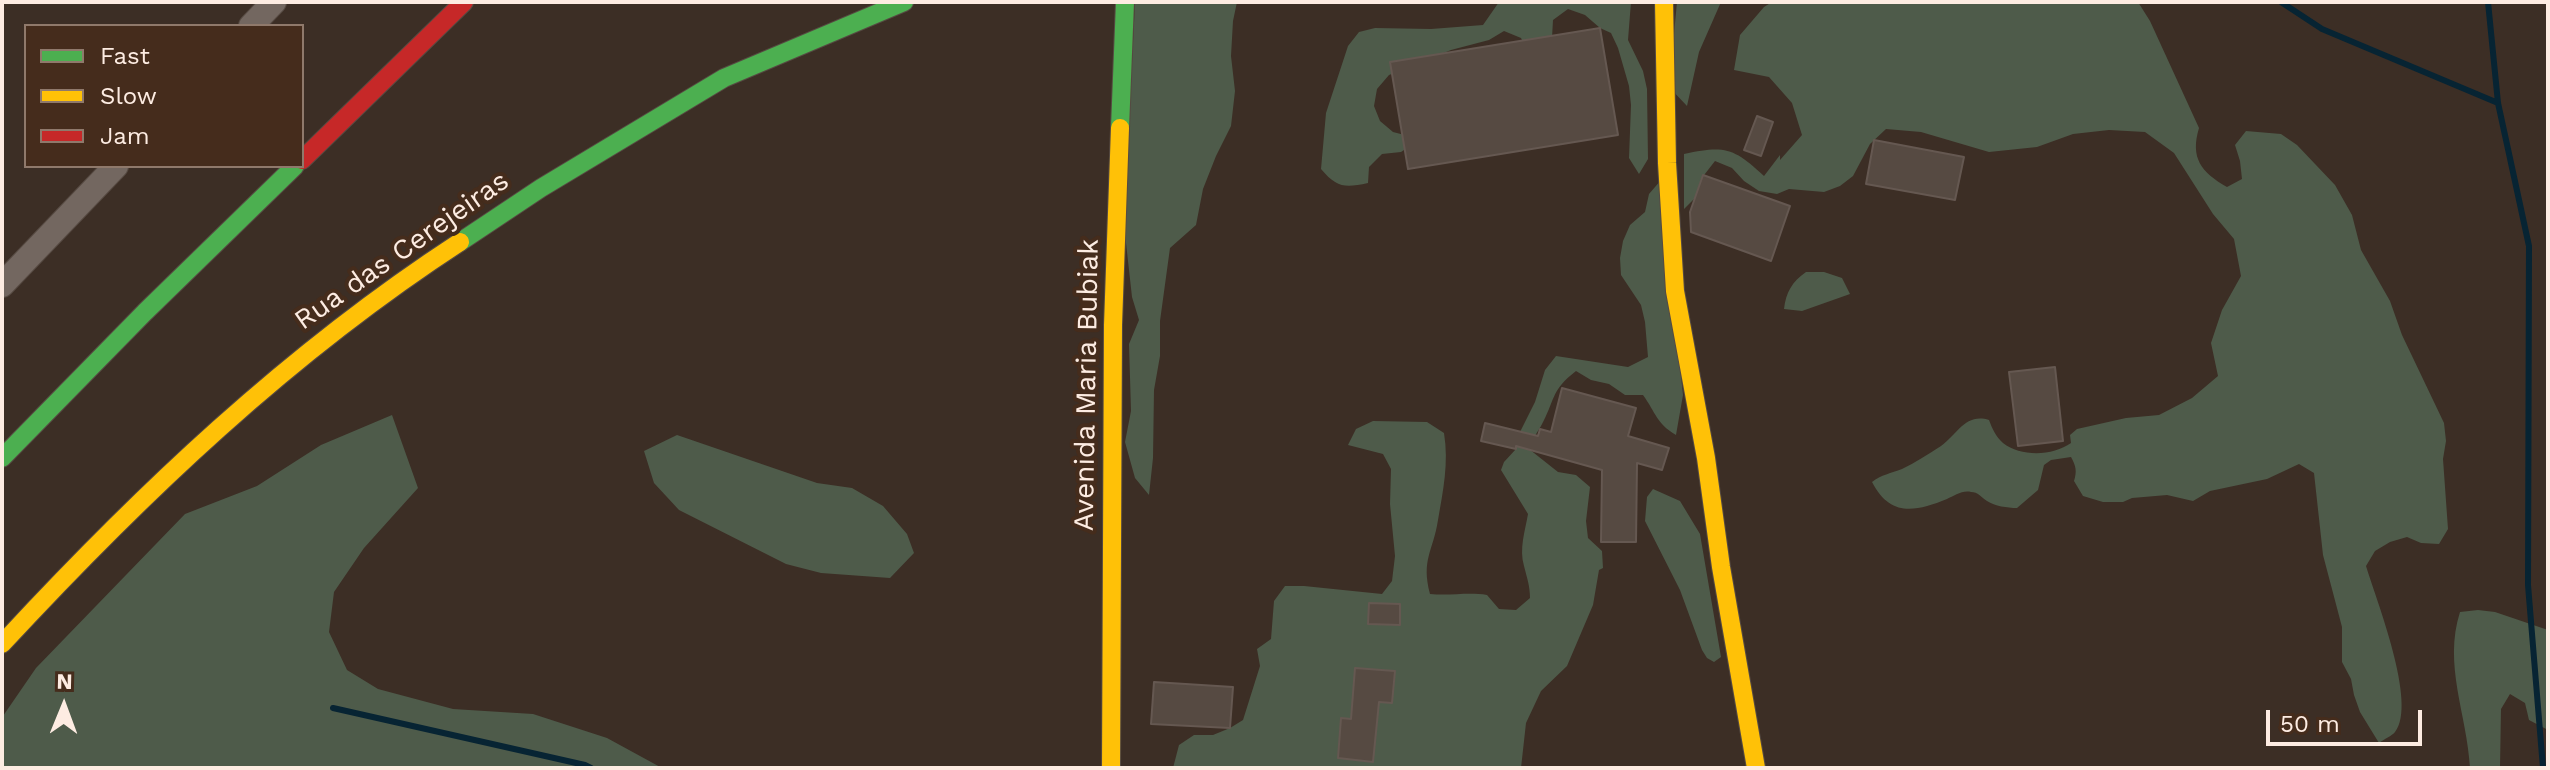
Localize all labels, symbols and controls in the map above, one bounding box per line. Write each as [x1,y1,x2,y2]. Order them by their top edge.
legend [24,24,304,168]
text: Fast [100,42,150,70]
text: Slow [100,82,157,110]
text: Jam [100,122,150,150]
street label: Rua das Cerejeiras [288,164,516,338]
street label: Avenida Maria Bubiak [1068,239,1106,531]
north arrow [24,666,104,746]
text: N [56,669,73,694]
scale bar [2270,694,2426,744]
text: 50 m [2280,710,2340,738]

